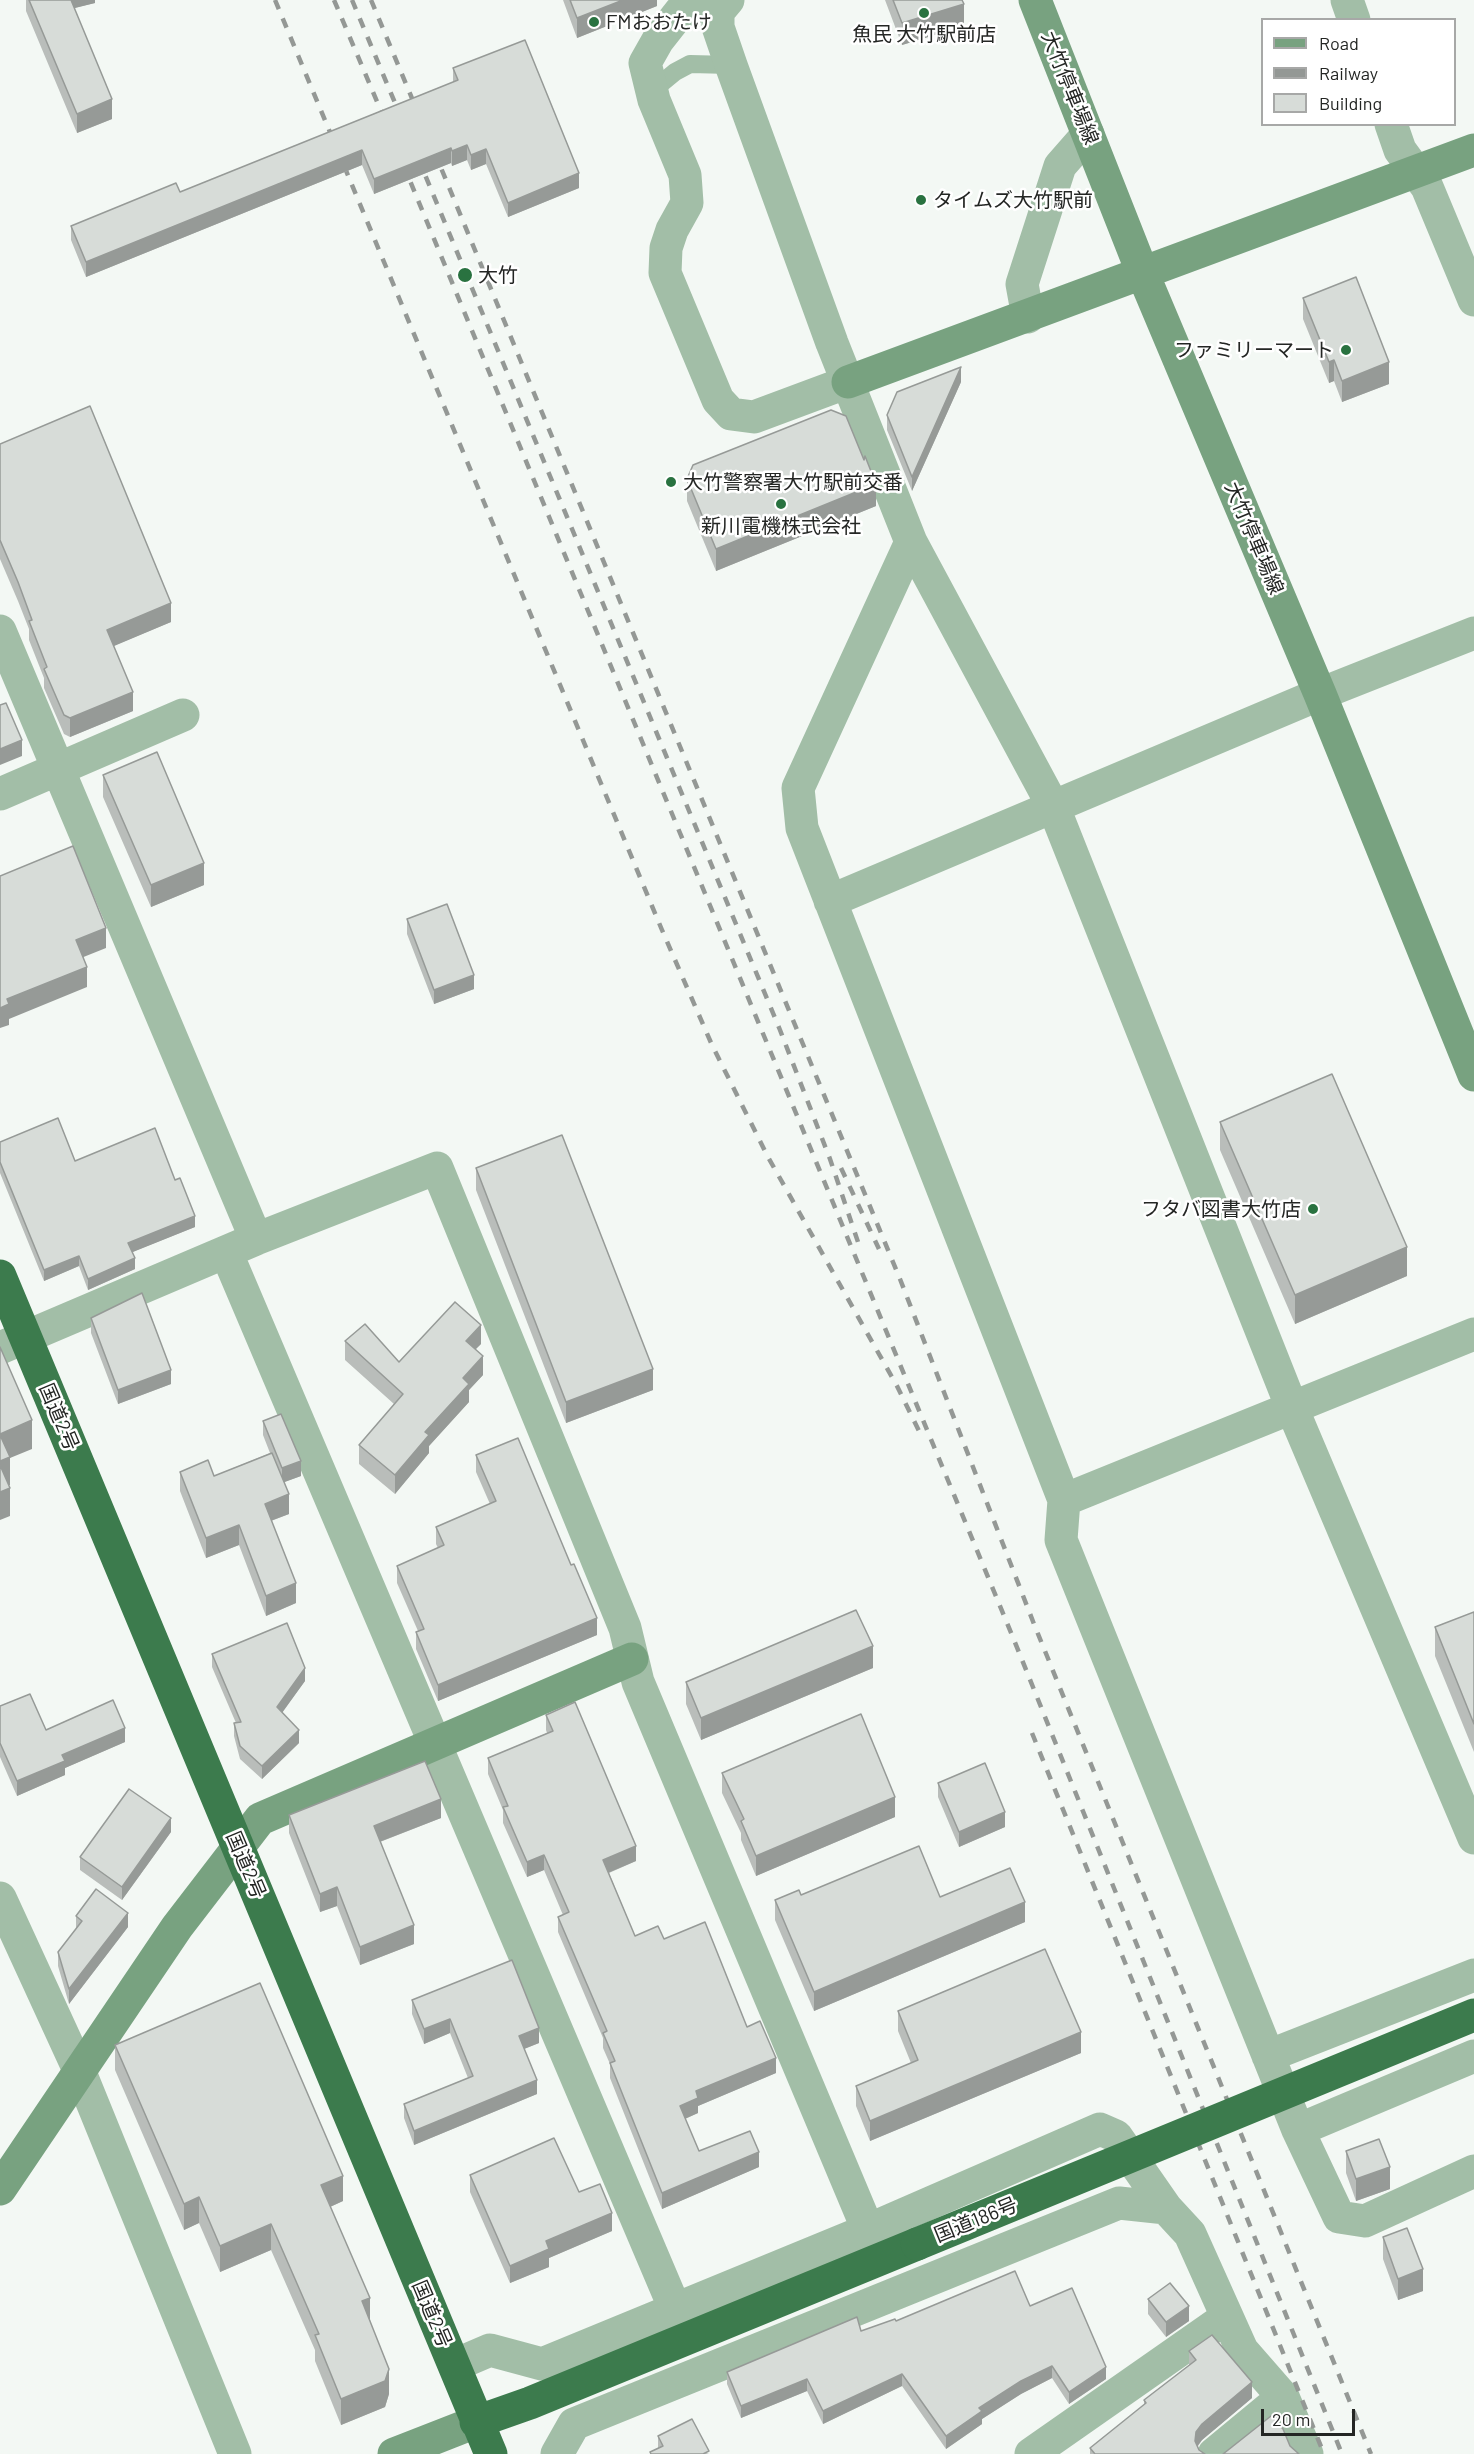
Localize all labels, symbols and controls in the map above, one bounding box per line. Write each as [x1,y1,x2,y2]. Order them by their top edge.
marker: 魚民 大竹駅前店 [917,6,931,20]
place label: FMおおたけ [606,10,712,34]
marker: FMおおたけ [587,15,601,29]
legend [1261,18,1456,126]
place label: 魚民 大竹駅前店 [852,22,996,46]
street label: 大竹停車場線 [1036,28,1104,148]
text: Road [1319,32,1359,54]
text: Railway [1319,62,1378,84]
text: Building [1319,92,1382,114]
place label: タイムズ大竹駅前 [933,188,1093,212]
marker: タイムズ大竹駅前 [914,193,928,207]
place label: 大竹 [478,263,518,287]
marker: 大竹 [456,266,474,284]
place label: ファミリーマート [1174,338,1334,362]
marker: ファミリーマート [1339,343,1353,357]
place label: 大竹警察署大竹駅前交番 [683,470,903,494]
marker: 大竹警察署大竹駅前交番 [664,475,678,489]
street label: 大竹停車場線 [1220,478,1288,598]
marker: 新川電機株式会社 [774,497,788,511]
place label: 新川電機株式会社 [701,514,861,538]
place label: フタバ図書大竹店 [1141,1197,1301,1221]
marker: フタバ図書大竹店 [1306,1202,1320,1216]
street label: 国道2号 [34,1380,84,1454]
street label: 国道2号 [221,1828,271,1902]
street label: 国道186号 [931,2192,1021,2248]
street label: 国道2号 [407,2277,457,2351]
scale bar [1264,2397,1358,2435]
text: 20 m [1272,2408,1310,2430]

